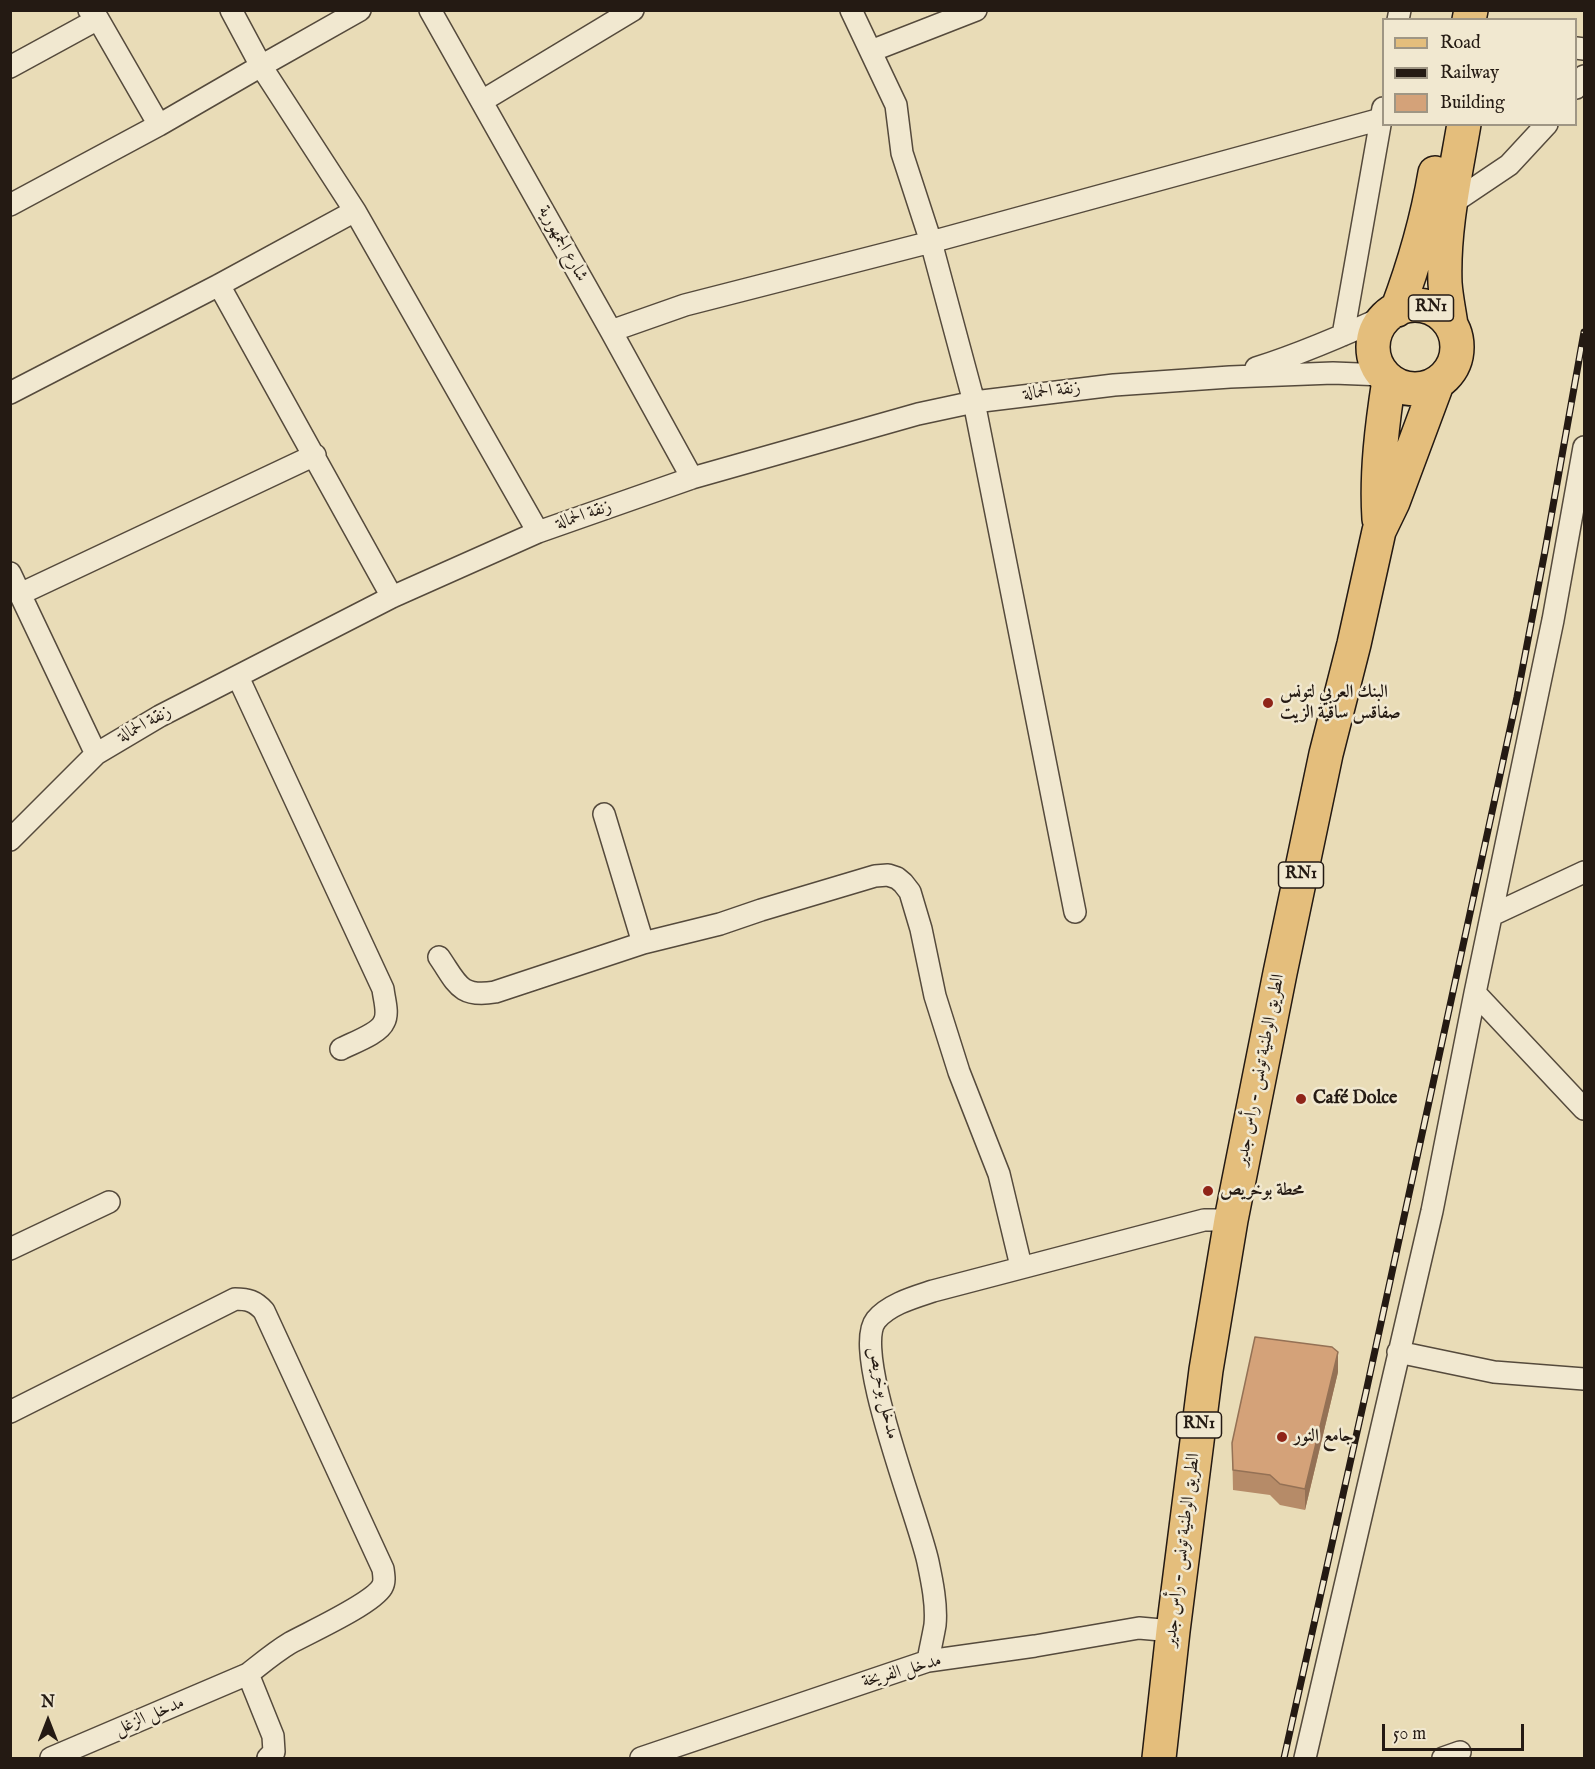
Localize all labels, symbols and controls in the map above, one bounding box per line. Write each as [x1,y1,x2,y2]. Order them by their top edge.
legend [1382,18,1577,126]
text: Road [1440,32,1481,55]
text: Railway [1440,62,1499,85]
text: Building [1440,92,1505,115]
street label: شارع الجمهورية [532,202,592,286]
road number: RN1 [1408,295,1454,321]
street label: زنقة الحمالة [1022,378,1082,406]
street label: زنقة الحمالة [553,496,615,536]
place label: البنك العربي لتونس صفاقس ساقية الزيت [1280,682,1401,724]
marker: البنك العربي لتونس صفاقس ساقية الزيت [1261,696,1275,710]
street label: زنقة الحمالة [115,702,175,748]
road number: RN1 [1278,862,1324,888]
street label: الطريق الوطنية تونس - رأس جدير [1232,972,1290,1168]
place label: Café Dolce [1313,1088,1397,1110]
marker: Café Dolce [1294,1092,1308,1106]
place label: محطة بوخريص [1220,1180,1304,1202]
marker: محطة بوخريص [1201,1184,1215,1198]
street label: مدخل بوخريص [862,1345,902,1441]
road number: RN1 [1176,1412,1222,1438]
place label: جامع النور [1294,1426,1354,1448]
marker: جامع النور [1275,1430,1289,1444]
street label: الطريق الوطنية تونس - رأس جدير [1160,1452,1206,1648]
street label: مدخل الفريخة [860,1650,944,1694]
north arrow [18,1691,78,1751]
text: N [41,1693,55,1713]
street label: مدخل الزغل [112,1693,188,1741]
scale bar [1385,1712,1528,1750]
text: 50 m [1393,1723,1426,1746]

